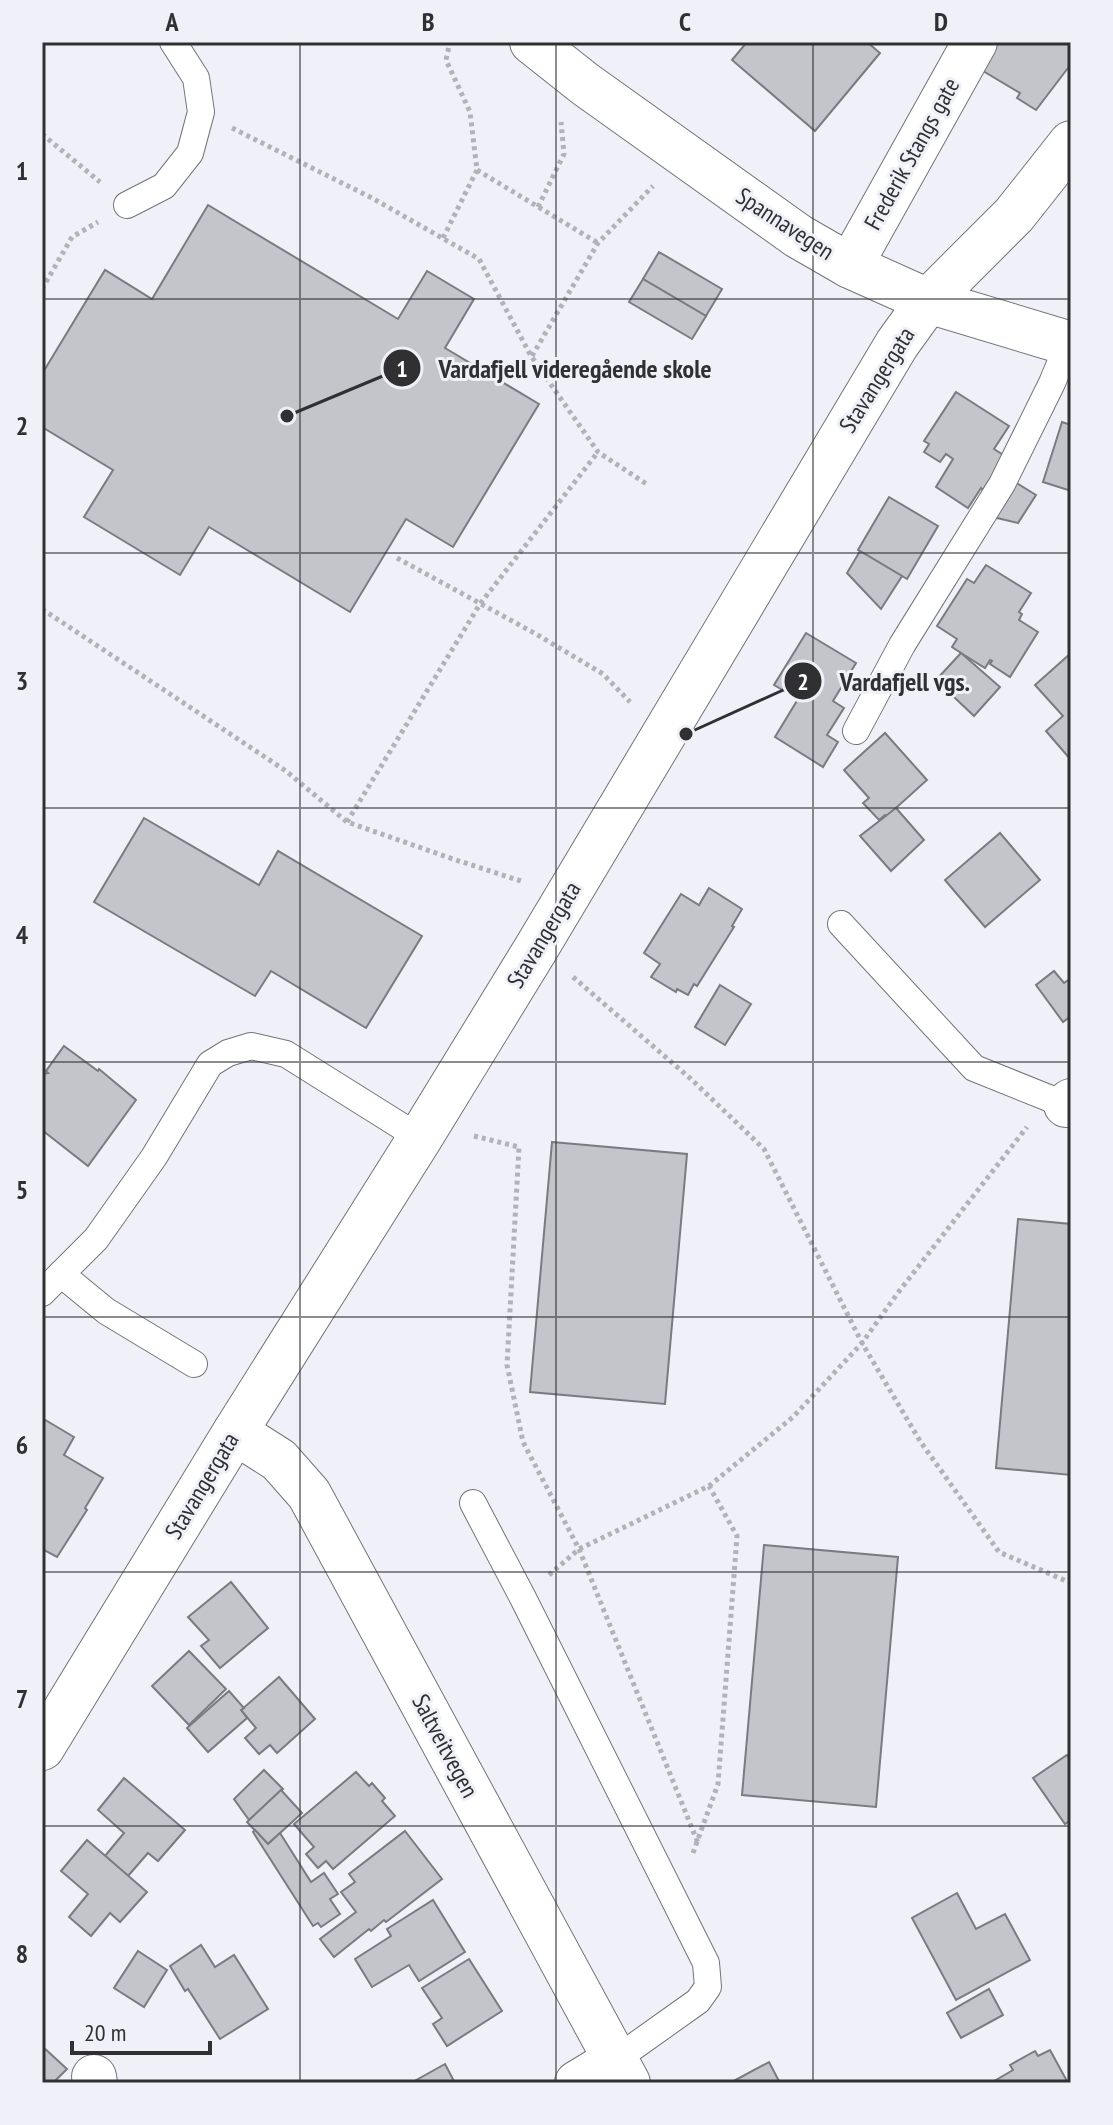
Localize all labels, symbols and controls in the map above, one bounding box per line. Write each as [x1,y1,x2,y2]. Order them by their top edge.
text: A [164,5,179,38]
text: B [422,5,435,38]
text: C [679,5,691,38]
text: D [934,5,948,38]
street label: Frederik Stangs gate [857,72,966,235]
text: 1 [16,154,28,187]
street label: Spannavegen [730,180,840,267]
street label: Stavangergata [832,321,921,438]
callout: Vardafjell videregående skole [382,343,727,393]
text: Vardafjell videregående skole [437,352,712,385]
text: 1 [396,353,408,384]
text: 2 [16,409,28,442]
callout: Vardafjell vgs. [783,656,986,706]
text: 3 [16,664,28,697]
text: Vardafjell vgs. [839,665,970,698]
text: 2 [797,666,809,697]
street label: Stavangergata [500,876,587,994]
text: 4 [16,918,29,951]
text: 5 [16,1173,28,1206]
street label: Stavangergata [158,1427,245,1545]
text: 6 [16,1428,28,1461]
text: 7 [16,1682,28,1715]
street label: Saltveitvegen [405,1689,486,1803]
text: 8 [16,1937,28,1970]
scale bar [72,2005,210,2055]
text: 20 m [84,2017,126,2048]

